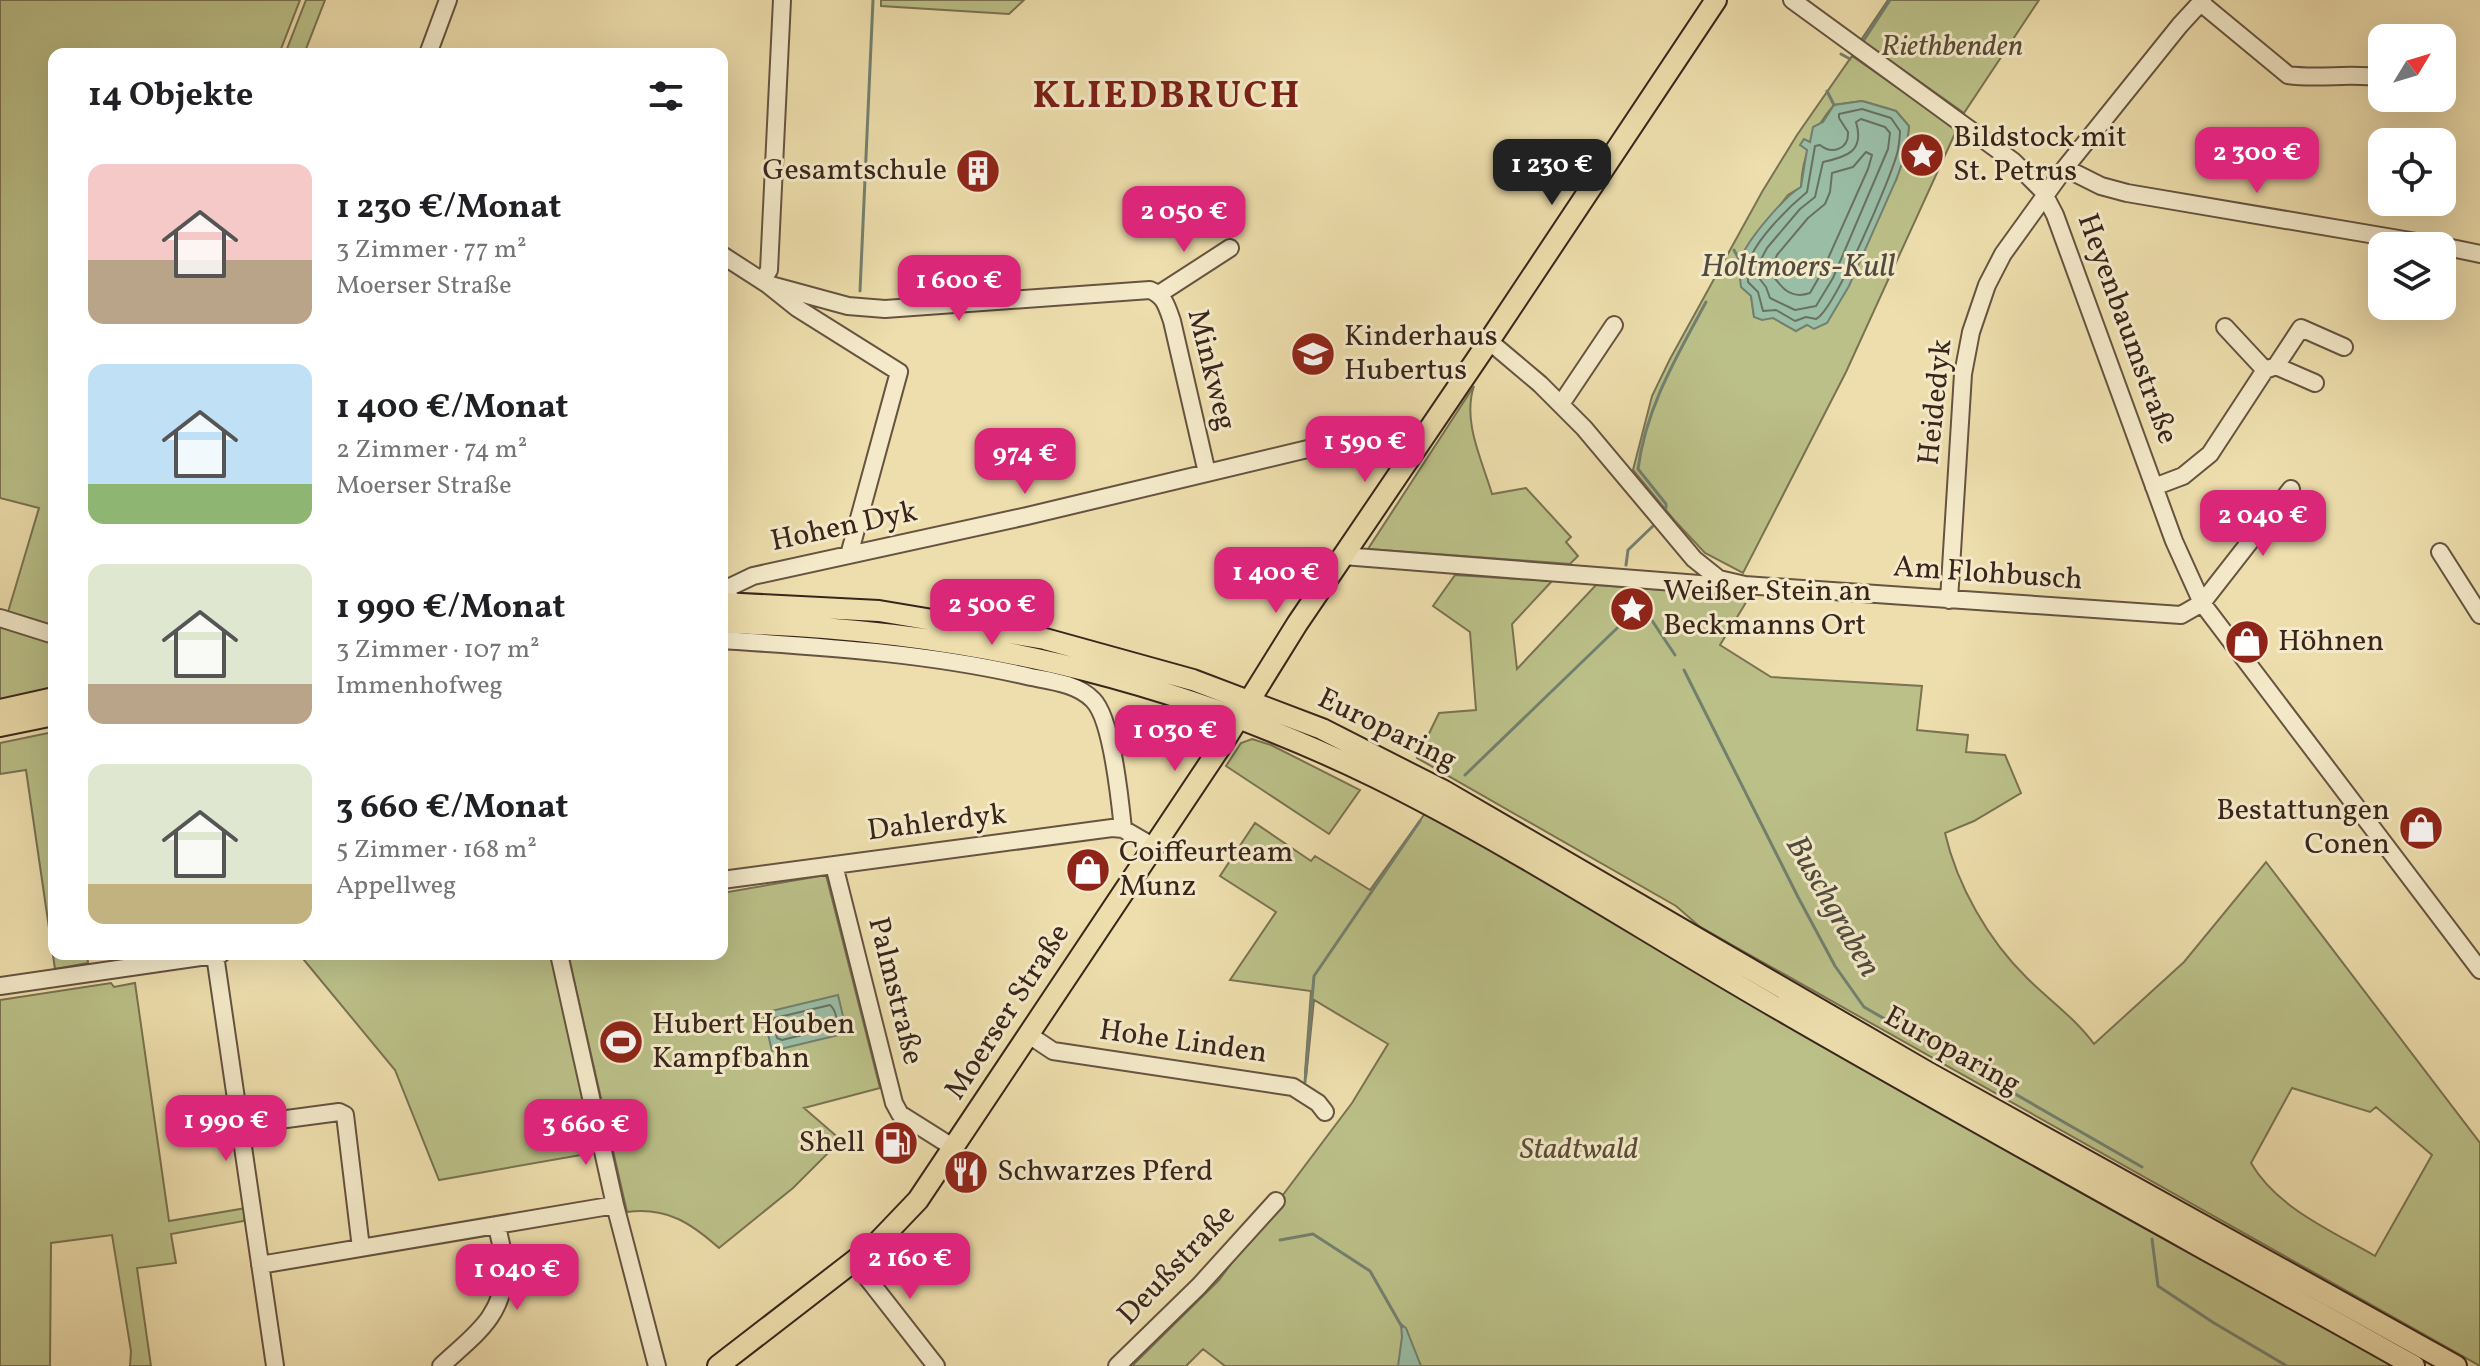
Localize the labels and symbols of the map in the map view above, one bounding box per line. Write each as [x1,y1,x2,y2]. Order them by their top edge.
north arrow [2368,24,2456,112]
park label: Riethbenden [1881,26,2023,68]
district label: KLIEDBRUCH [1033,71,1301,124]
place label: Bildstock mit St. Petrus [1953,117,2127,193]
pin: 2 300 € [2183,127,2331,195]
place icon: Bildstock mit St. Petrus [1898,131,1946,179]
pin: 1 230 € [1478,139,1626,207]
building icon: Gesamtschule [954,147,1002,195]
place label: Gesamtschule [763,150,947,192]
pin: 2 050 € [1110,186,1258,254]
street label: Heyenbaumstraße [2066,208,2188,450]
water label: Holtmoers-Kull [1700,246,1896,290]
pin: 1 600 € [885,255,1033,323]
street label: Minkweg [1176,305,1246,435]
place label: Kinderhaus Hubertus [1344,316,1498,392]
school or university icon: Kinderhaus Hubertus [1289,330,1337,378]
street label: Heidedyk [1909,337,1963,467]
pin: 1 590 € [1291,416,1439,484]
pin: 974 € [969,428,1081,496]
pin: 2 040 € [2189,490,2337,558]
street label: Hohen Dyk [767,491,921,563]
street label: Am Flohbusch [1892,546,2084,602]
pin: 1 400 € [1202,547,1350,615]
place label: Weißer Stein an Beckmanns Ort [1663,571,1871,647]
pin: 2 500 € [918,579,1066,647]
place icon: Weißer Stein an Beckmanns Ort [1608,585,1656,633]
shop icon: Höhnen [2223,618,2271,666]
place label: Höhnen [2278,621,2384,663]
street label: Europaring [1310,678,1464,782]
pin: 1 030 € [1101,705,1249,773]
place label: Bestattungen Conen [2216,790,2390,866]
street label: Dahlerdyk [865,794,1009,852]
shop icon: Bestattungen Conen [2397,804,2445,852]
water label: Buschgraben [1774,828,1890,986]
place label: Coiffeurteam Munz [1119,832,1293,908]
shop icon: Coiffeurteam Munz [1064,846,1112,894]
street label: Palmstraße [856,913,934,1069]
street label: Moerser Straße [935,916,1081,1108]
street label: Europaring [1876,996,2028,1106]
place label: Hubert Houben Kampfbahn [652,1004,855,1080]
street label: Hohe Linden [1096,1009,1270,1075]
sports icon: Hubert Houben Kampfbahn [597,1018,645,1066]
pin: 1 990 € [152,1095,300,1163]
pin: 3 660 € [512,1099,660,1167]
fuel station icon: Shell [872,1119,920,1167]
place label: Shell [798,1122,865,1164]
park label: Stadtwald [1520,1129,1638,1171]
restaurant icon: Schwarzes Pferd [942,1148,990,1196]
place label: Schwarzes Pferd [997,1151,1213,1193]
street label: Deußstraße [1108,1195,1246,1335]
pin: 2 160 € [836,1233,984,1301]
pin: 1 040 € [443,1244,591,1312]

